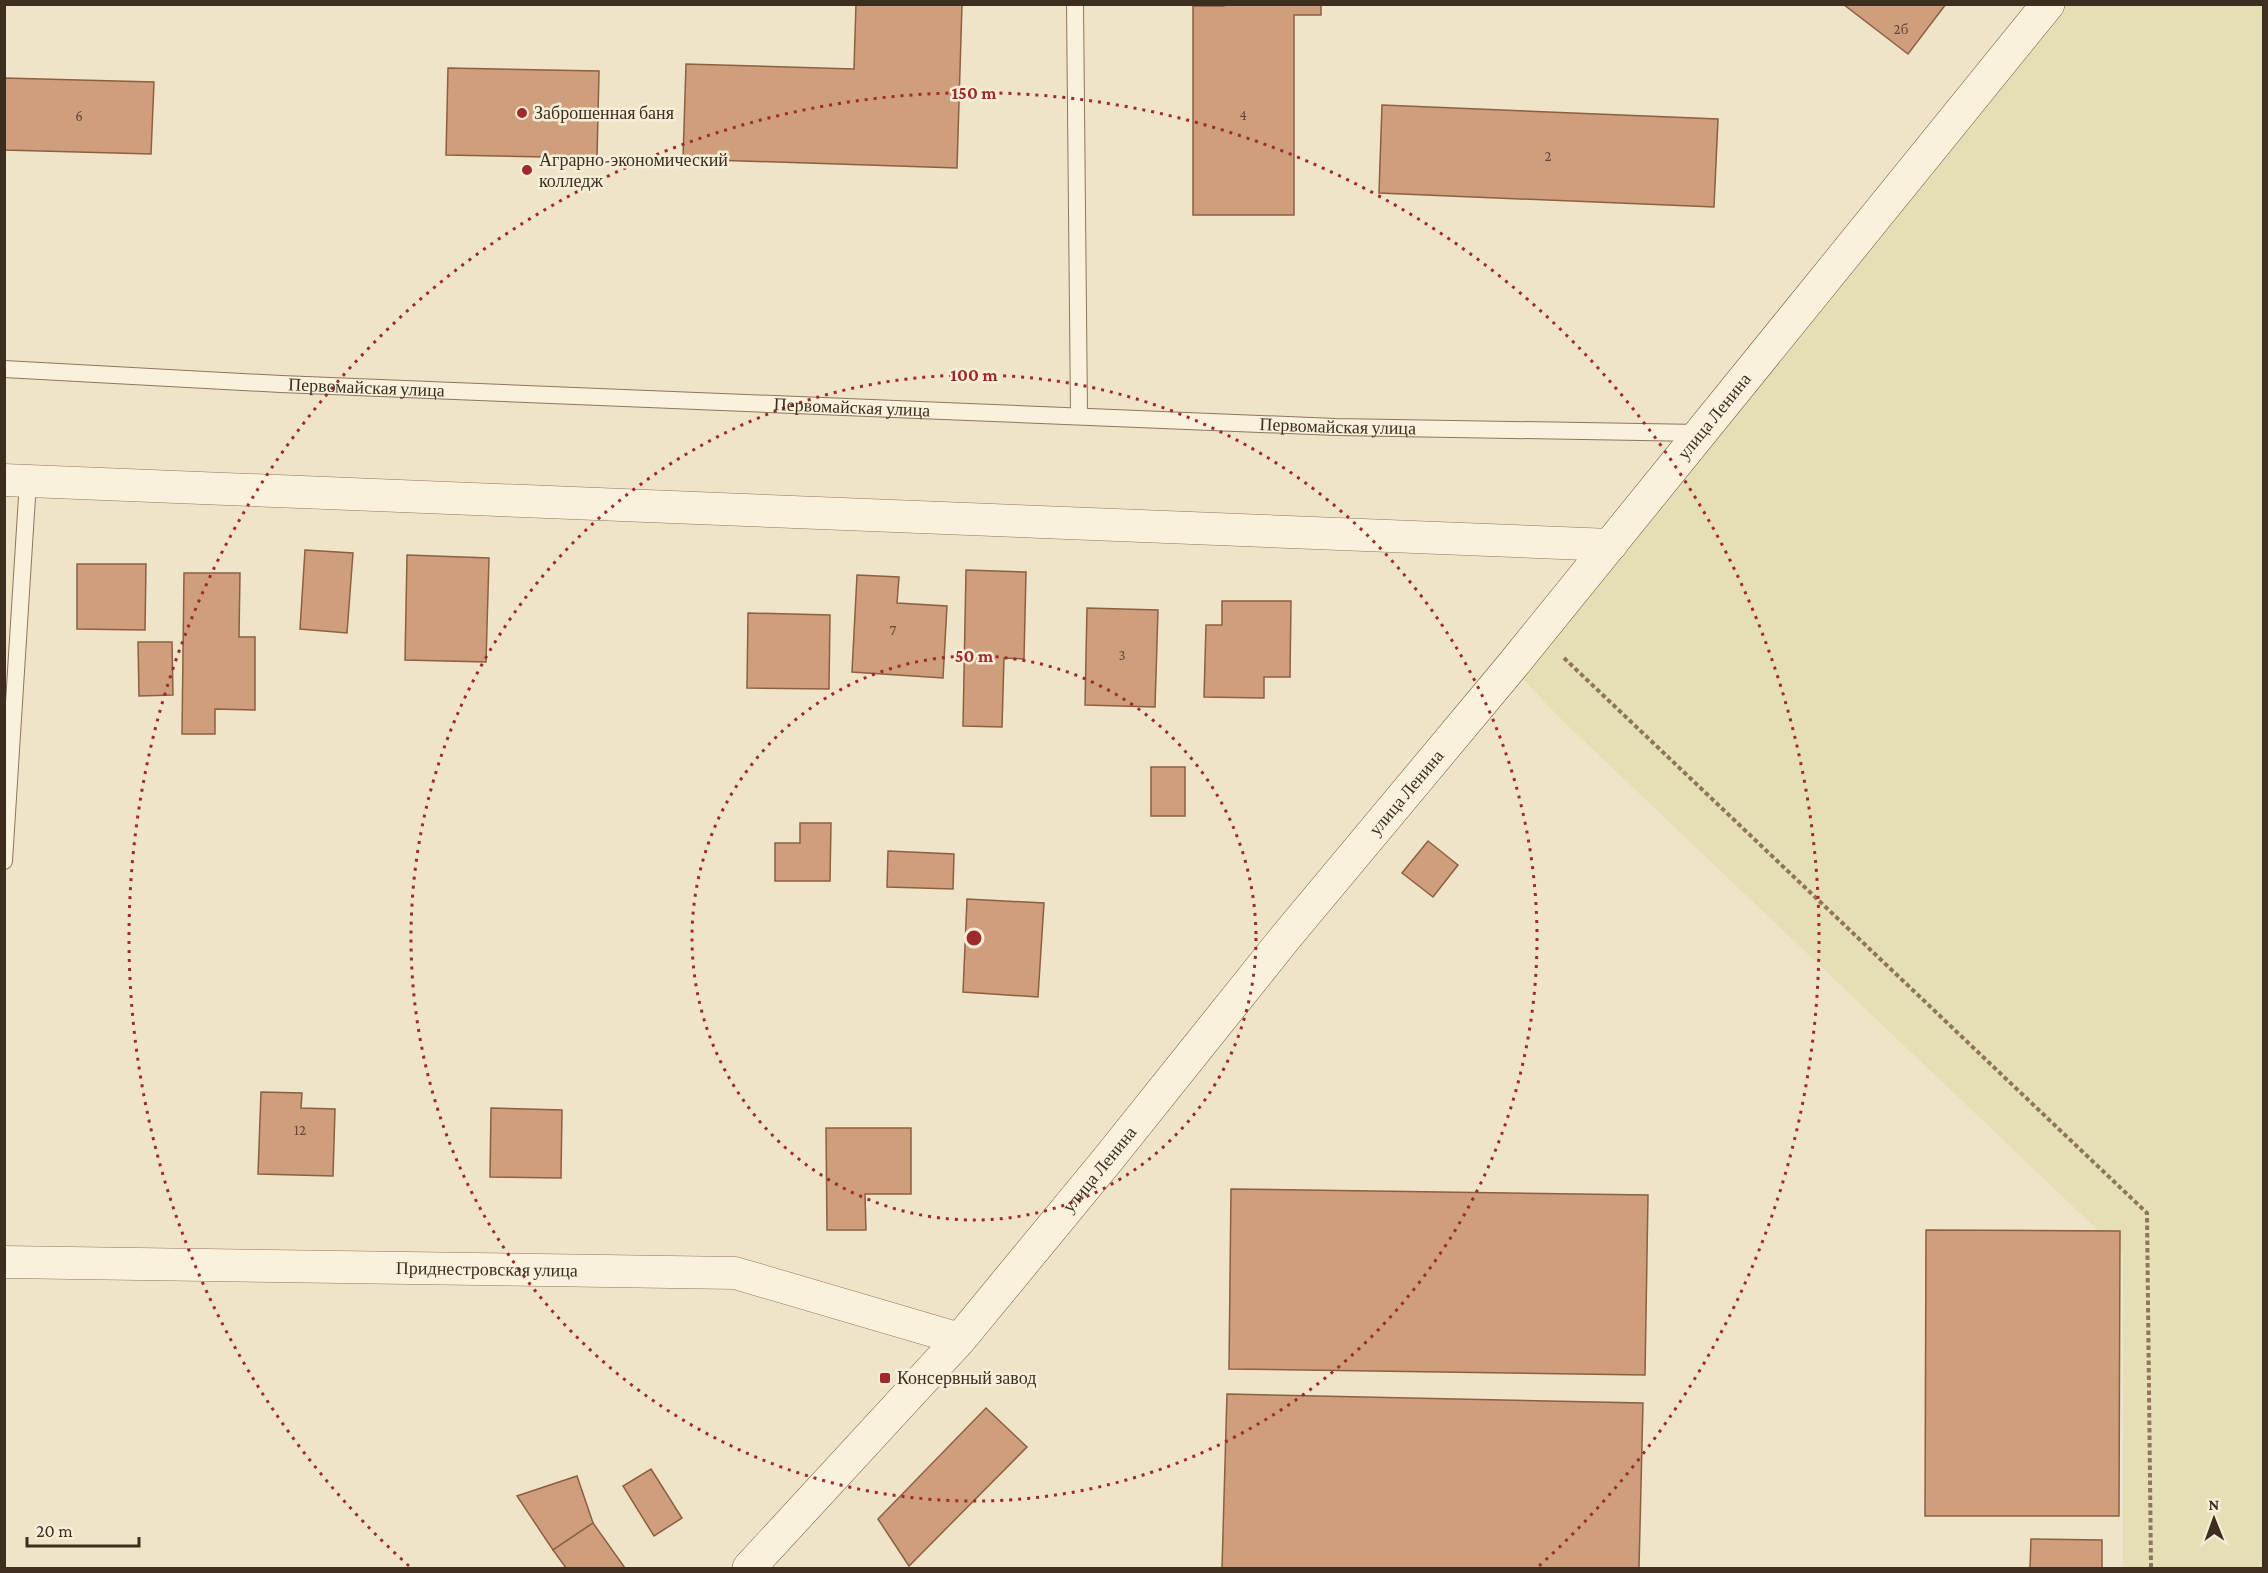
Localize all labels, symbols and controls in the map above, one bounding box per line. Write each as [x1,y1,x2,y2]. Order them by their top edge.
house number: 2б [1894,21,1909,37]
text: 150 m [951,83,997,103]
place label: Заброшенная баня [534,103,674,123]
marker: Заброшенная баня [515,106,529,120]
house number: 4 [1239,107,1247,123]
house number: 6 [75,108,83,124]
house number: 2 [1544,148,1552,164]
place label: Аграрно-экономический колледж [539,150,728,191]
marker: Аграрно-экономический колледж [520,163,534,177]
text: 100 m [950,365,998,385]
street label: улица Ленина [1673,369,1755,463]
street label: Первомайская улица [288,374,445,401]
street label: Первомайская улица [773,394,931,420]
street label: Первомайская улица [1259,414,1416,438]
house number: 7 [890,622,897,638]
text: 50 m [955,646,994,666]
house number: 3 [1118,647,1126,663]
street label: улица Ленина [1365,746,1448,839]
centre of rings [964,928,984,948]
house number: 12 [294,1122,306,1138]
street label: улица Ленина [1059,1122,1140,1216]
street label: Приднестровская улица [396,1258,578,1281]
place label: Консервный завод [897,1368,1036,1388]
marker: Консервный завод [878,1371,892,1385]
north arrow [2184,1489,2244,1549]
text: N [2208,1496,2219,1513]
scale bar [27,1510,140,1548]
text: 20 m [36,1521,73,1541]

